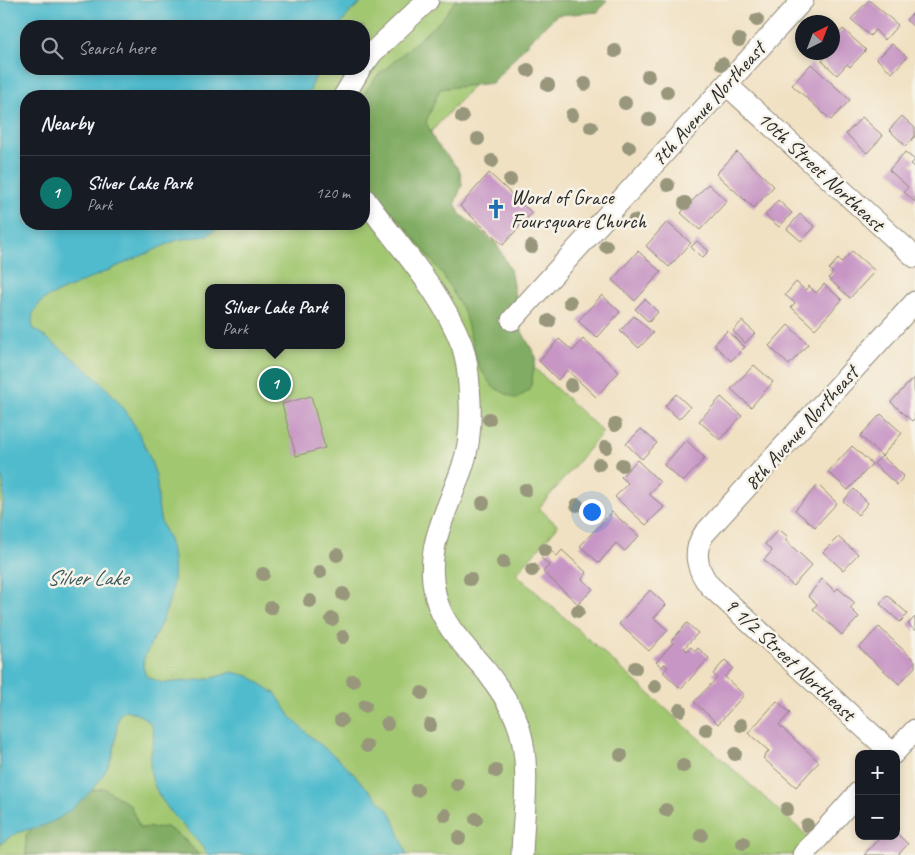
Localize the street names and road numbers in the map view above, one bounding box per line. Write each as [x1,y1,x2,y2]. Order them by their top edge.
street label: 7th Avenue Northeast [645,34,773,172]
street label: 10th Street Northeast [752,105,891,238]
street label: 8th Avenue Northeast [738,358,866,496]
street label: 9 1/2 Street Northeast [719,592,862,728]

